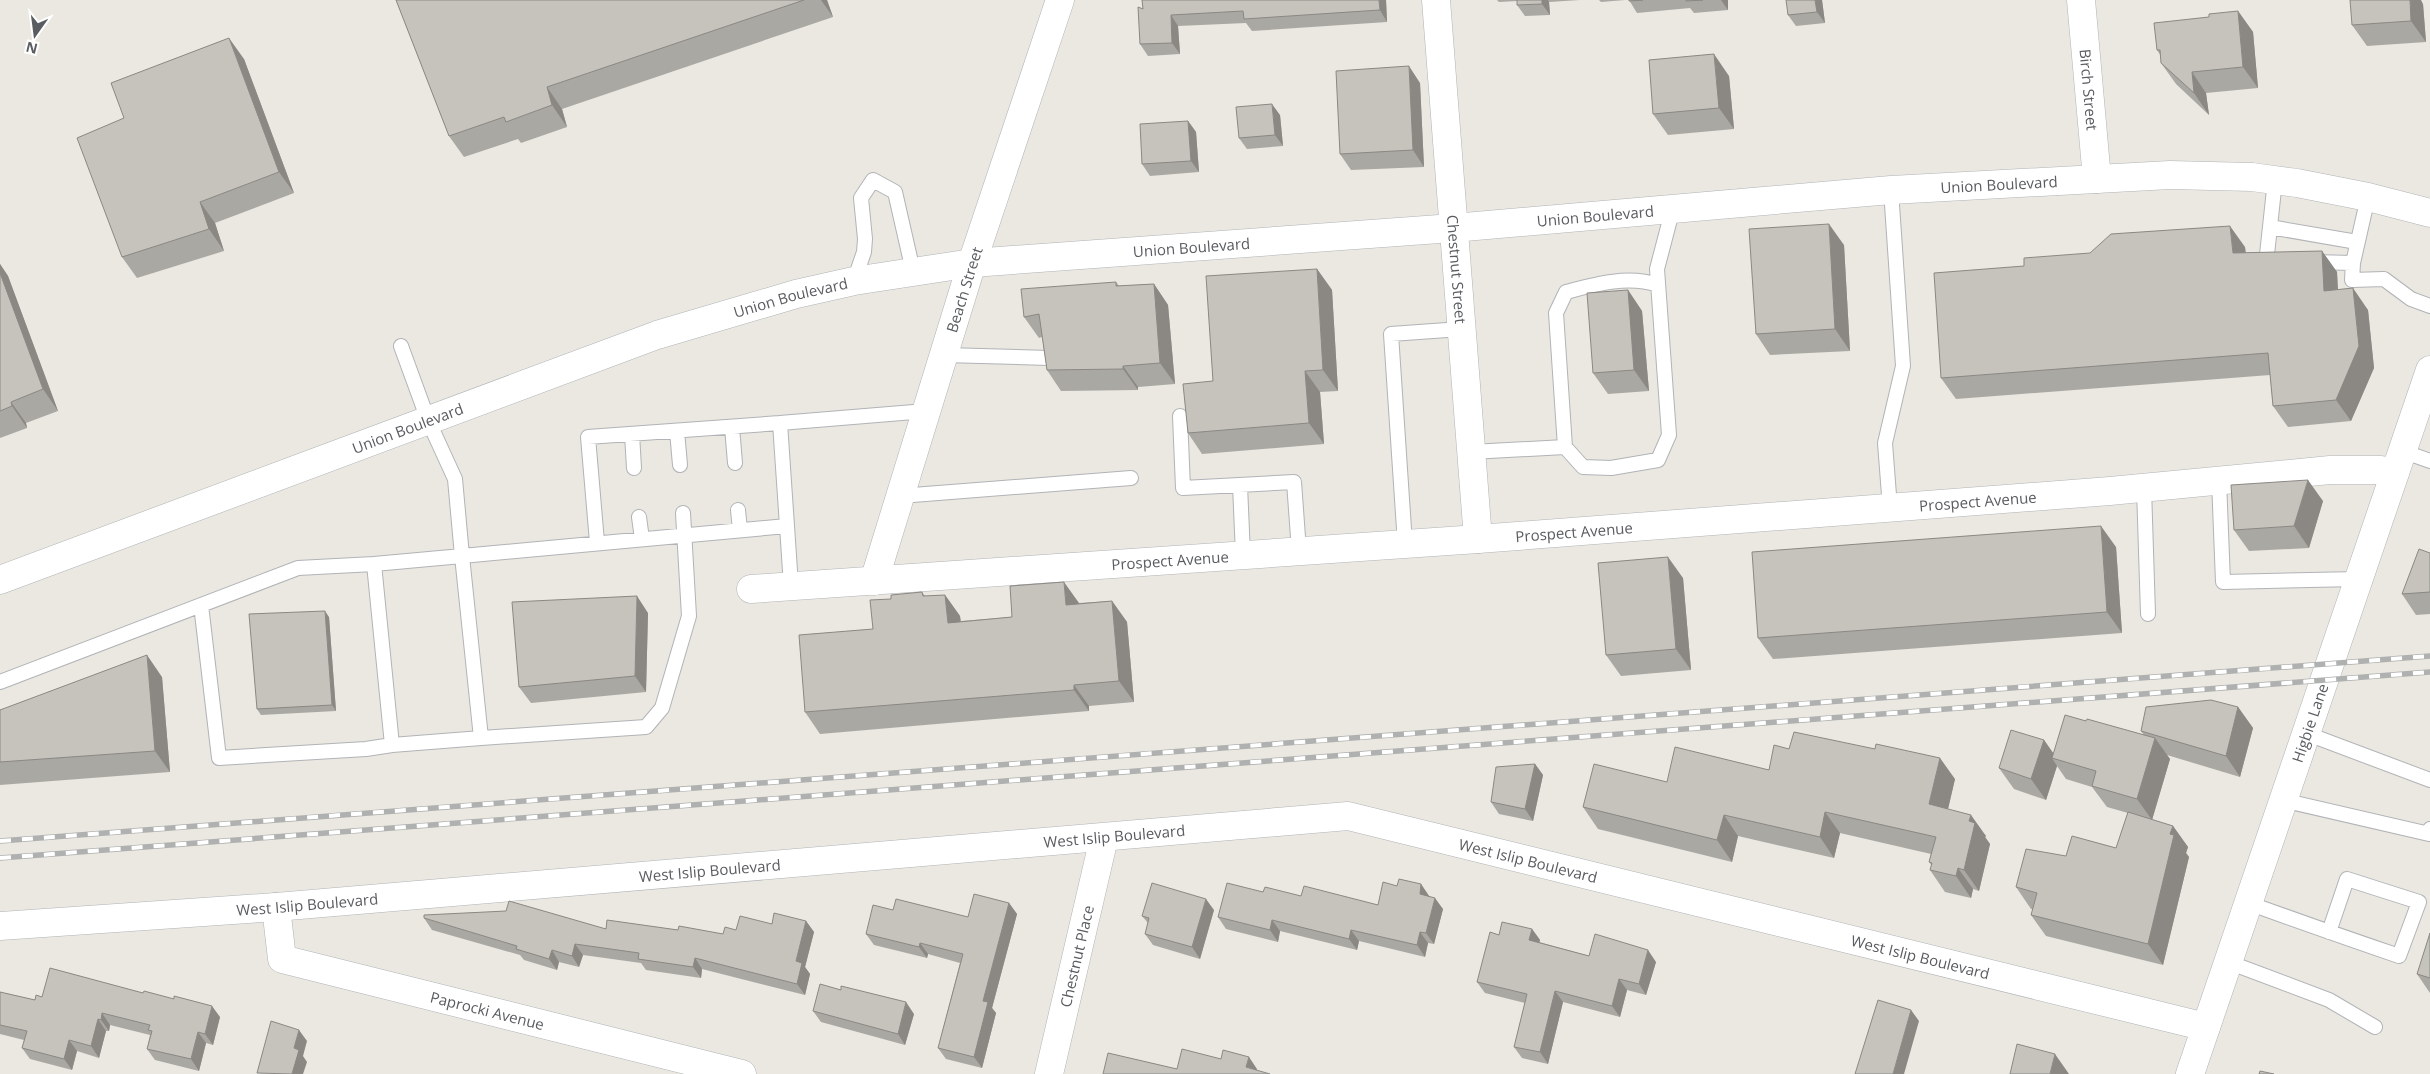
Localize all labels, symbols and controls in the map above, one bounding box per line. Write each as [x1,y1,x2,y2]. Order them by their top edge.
north arrow [10,10,60,60]
text: N [24,38,40,59]
street label: Birch Street [2075,48,2103,131]
street label: Union Boulevard [1940,171,2058,197]
street label: Union Boulevard [1536,201,1655,231]
street label: Chestnut Street [1443,214,1471,324]
street label: Union Boulevard [1132,233,1251,261]
street label: Beach Street [941,244,987,335]
street label: Union Boulevard [731,273,850,322]
street label: Union Boulevard [349,398,466,458]
street label: Prospect Avenue [1918,487,2037,515]
street label: Prospect Avenue [1515,517,1633,546]
street label: Prospect Avenue [1111,546,1229,574]
street label: Higbie Lane [2287,681,2332,765]
street label: West Islip Boulevard [1043,820,1186,852]
street label: West Islip Boulevard [1457,834,1600,887]
street label: West Islip Boulevard [638,854,781,886]
street label: West Islip Boulevard [236,888,379,920]
street label: Chestnut Place [1055,903,1098,1009]
street label: West Islip Boulevard [1849,930,1992,983]
street label: Paprocki Avenue [428,986,546,1034]

